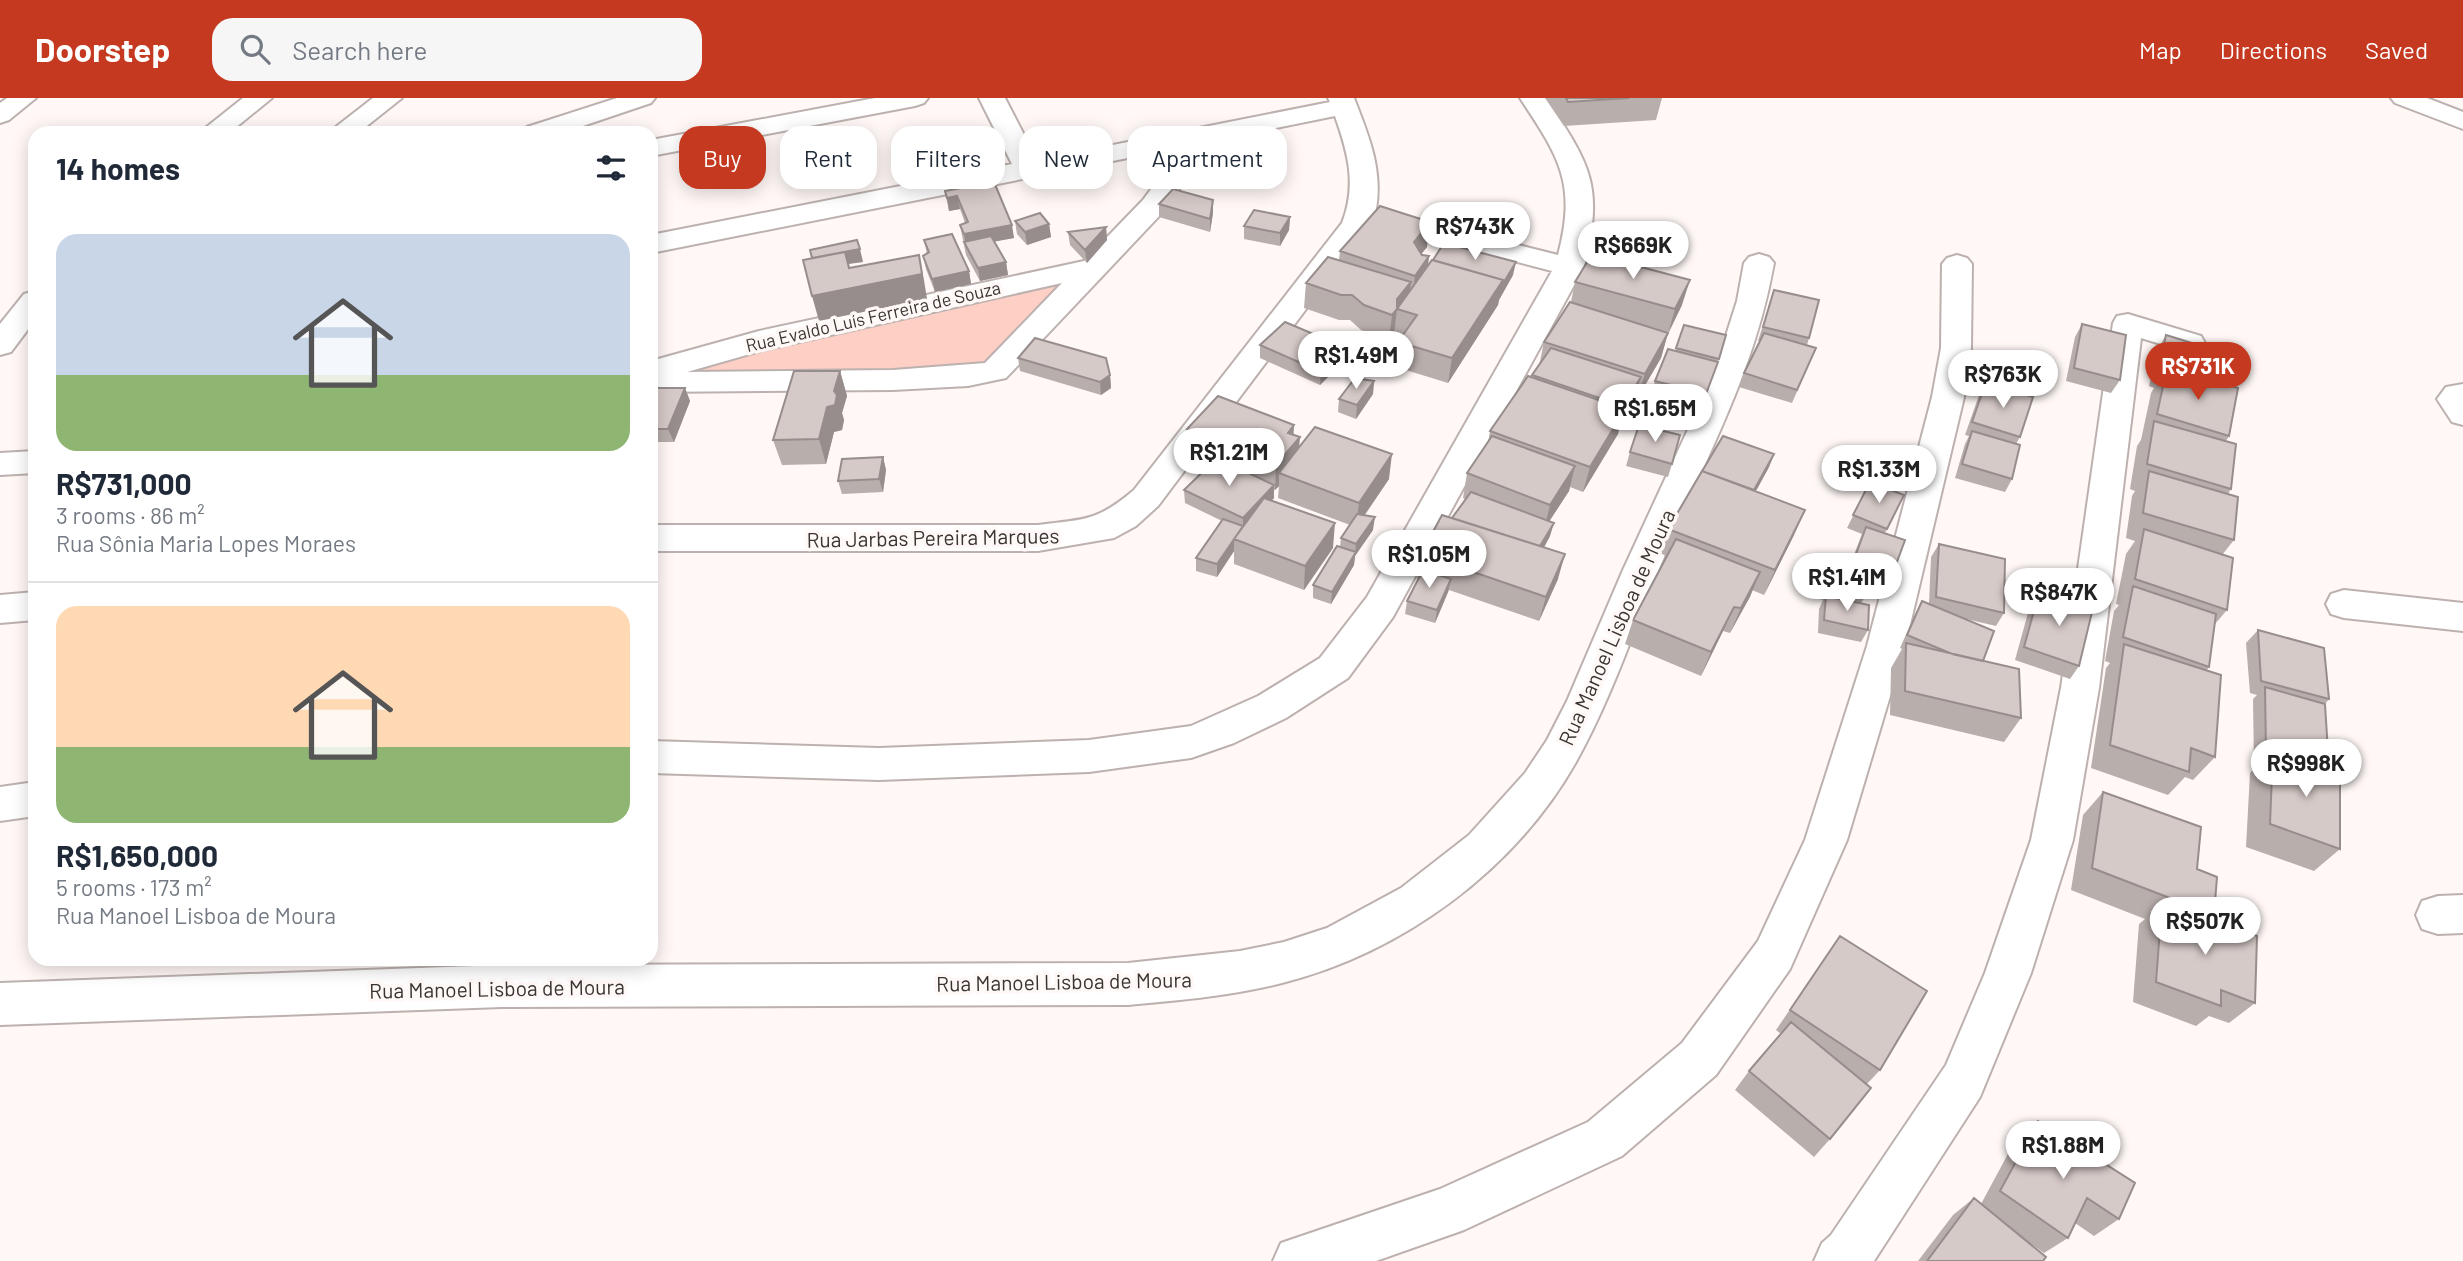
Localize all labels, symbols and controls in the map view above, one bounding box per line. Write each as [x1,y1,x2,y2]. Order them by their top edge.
search box [212,18,702,81]
text: Doorstep [35,29,170,69]
icon: search [236,30,274,68]
text: Search here [292,34,427,65]
text: Map [2139,35,2182,64]
text: Directions [2220,35,2327,64]
text: Saved [2365,35,2428,64]
chip: Buy [679,126,766,189]
chip: Rent [780,126,877,189]
chip: Filters [891,126,1005,189]
chip: New [1019,126,1113,189]
chip: Apartment [1127,126,1287,189]
icon: filters [592,149,630,187]
text: 14 homes [56,150,180,186]
pin: R$743K [1418,202,1532,262]
text: R$743K [1435,211,1515,239]
pin: R$669K [1576,222,1690,281]
text: R$669K [1594,230,1672,258]
street label: Rua Evaldo Luís Ferreira de Souza [743,276,1003,356]
icon: home [280,280,406,406]
pin: R$1.49M [1291,331,1421,391]
text: R$1.49M [1314,340,1398,368]
pin: R$731K [2141,342,2255,402]
pin: R$763K [1946,350,2060,410]
text: R$731K [2161,351,2235,379]
text: R$763K [1964,359,2042,387]
pin: R$1.65M [1590,384,1720,444]
text: R$1.65M [1614,393,1696,421]
pin: R$1.21M [1164,428,1294,488]
text: R$1.21M [1190,437,1268,465]
pin: R$1.33M [1814,446,1944,505]
text: R$1.33M [1838,454,1920,482]
text: R$731,000 [56,465,192,501]
text: 3 rooms · 86 m² [56,501,205,529]
street label: Rua Manoel Lisboa de Moura [1553,505,1679,749]
street label: Rua Jarbas Pereira Marques [806,522,1060,552]
text: Rua Sônia Maria Lopes Moraes [56,529,356,557]
pin: R$1.05M [1364,531,1494,590]
text: R$1.05M [1388,539,1470,567]
pin: R$1.41M [1782,554,1912,613]
text: R$1.41M [1808,562,1886,590]
pin: R$847K [2002,568,2116,628]
text: R$847K [2020,577,2098,605]
icon: home [280,652,406,778]
pin: R$998K [2249,740,2363,799]
text: R$998K [2267,748,2345,776]
text: R$1,650,000 [56,837,218,873]
text: 5 rooms · 173 m² [56,873,212,901]
pin: R$507K [2148,898,2262,957]
text: Rua Manoel Lisboa de Moura [56,901,336,929]
text: R$507K [2166,906,2244,934]
street label: Rua Manoel Lisboa de Moura [936,966,1192,996]
street label: Rua Manoel Lisboa de Moura [369,973,625,1003]
pin: R$1.88M [1998,1122,2128,1181]
text: R$1.88M [2022,1130,2104,1158]

